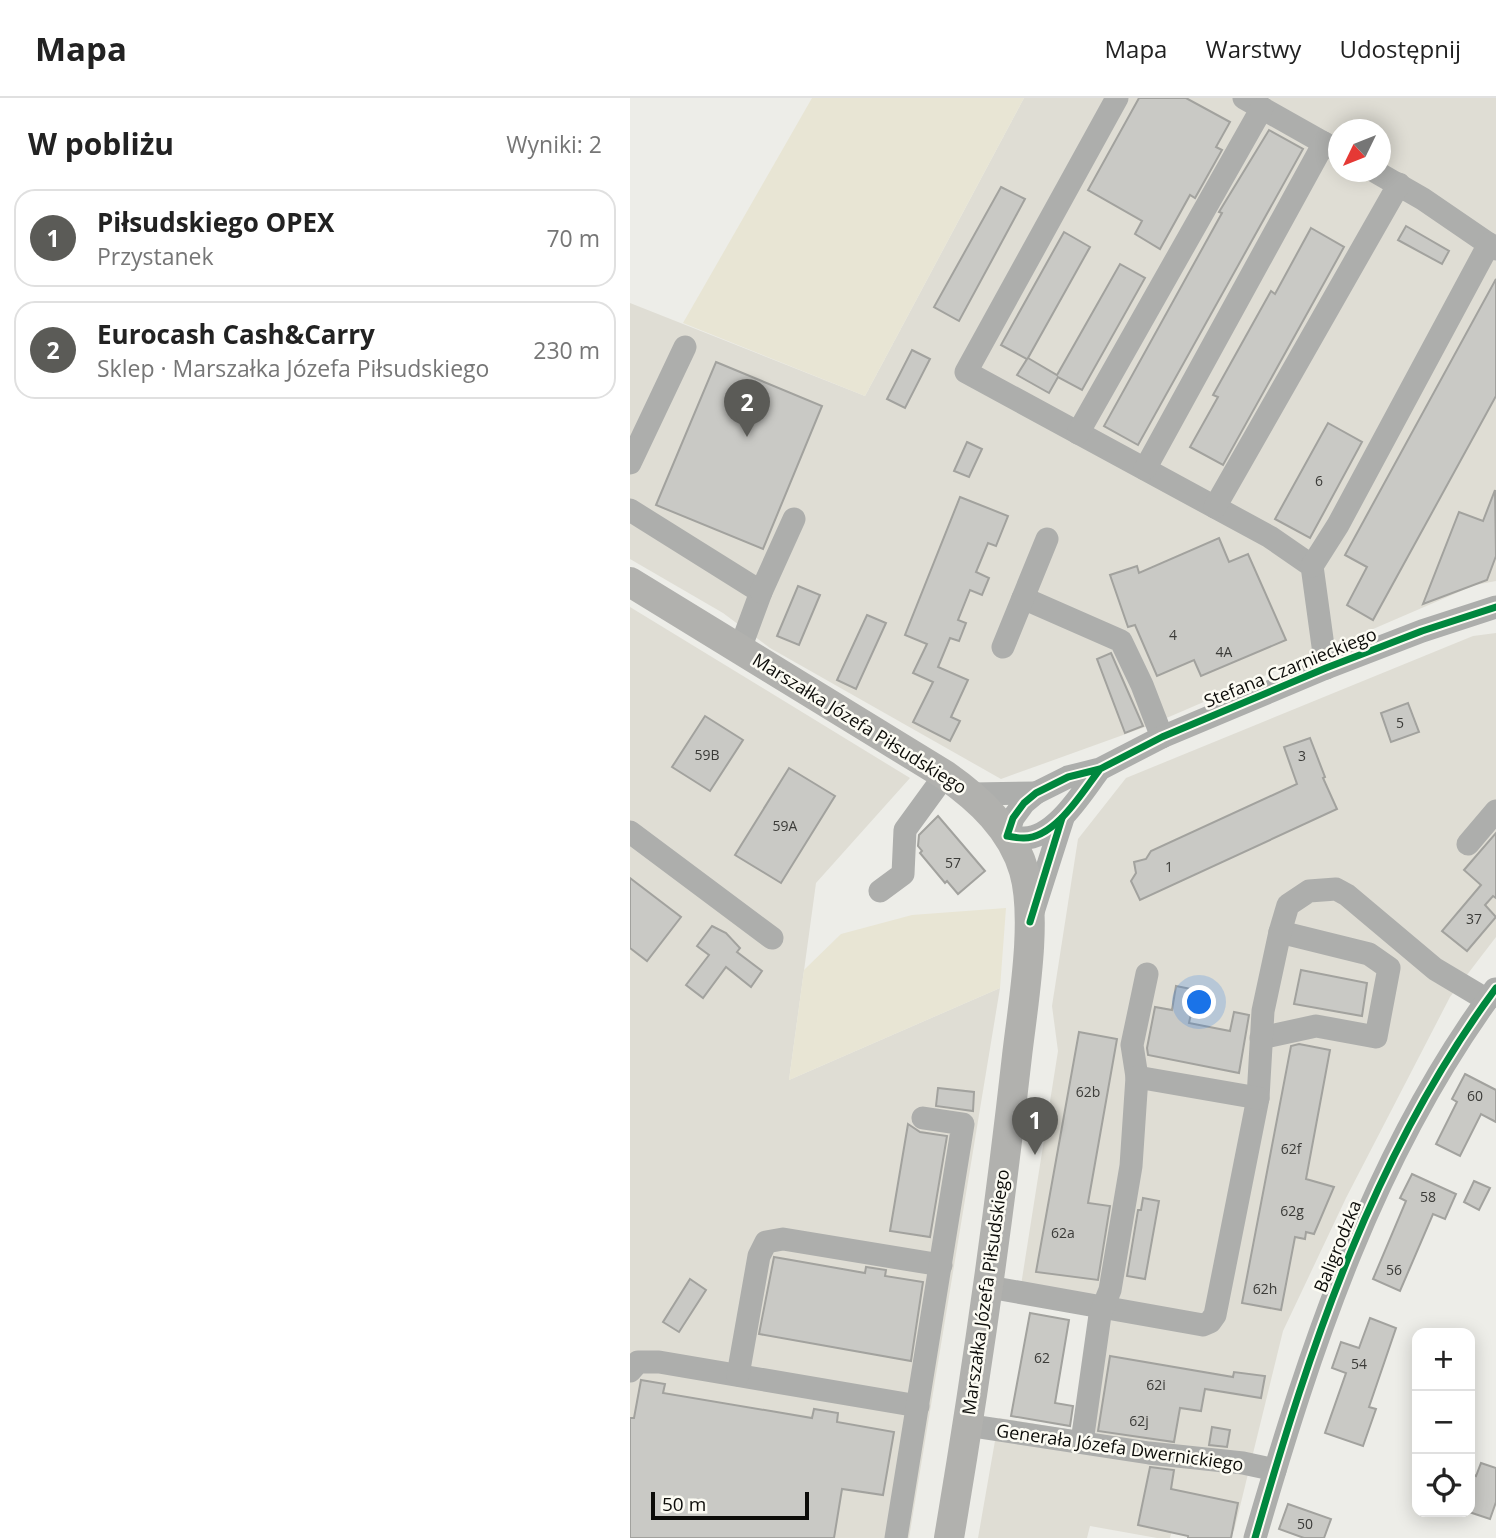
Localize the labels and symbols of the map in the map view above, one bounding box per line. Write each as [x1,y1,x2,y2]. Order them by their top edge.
north arrow [1328,119,1391,182]
pin: 2 [724,379,770,437]
house number: 6 [1315,471,1323,490]
street label: Stefana Czarnieckiego [1200,621,1380,713]
house number: 4 [1169,625,1177,644]
house number: 4A [1216,642,1233,661]
street label: Marszałka Józefa Piłsudskiego [748,647,972,799]
house number: 5 [1396,713,1404,732]
house number: 59B [694,745,720,764]
house number: 3 [1298,746,1306,765]
house number: 59A [773,816,798,835]
house number: 57 [945,853,961,872]
house number: 1 [1165,857,1173,876]
house number: 37 [1466,909,1482,928]
your location [1182,985,1216,1019]
house number: 62b [1076,1082,1100,1101]
house number: 60 [1467,1086,1483,1105]
pin: 1 [1012,1097,1058,1155]
house number: 62f [1281,1139,1303,1158]
street label: Marszałka Józefa Piłsudskiego [956,1168,1014,1416]
house number: 58 [1420,1187,1436,1206]
street label: Baligrodzka [1308,1196,1366,1296]
house number: 62g [1280,1201,1304,1220]
house number: 62a [1051,1223,1075,1242]
house number: 56 [1386,1260,1402,1279]
house number: 62h [1253,1279,1277,1298]
house number: 62 [1034,1348,1050,1367]
house number: 54 [1351,1354,1367,1373]
house number: 62i [1146,1375,1166,1394]
house number: 62j [1129,1411,1149,1430]
street label: Generała Józefa Dwernickiego [995,1418,1245,1476]
scale bar [651,1489,808,1521]
house number: 50 [1297,1514,1313,1533]

